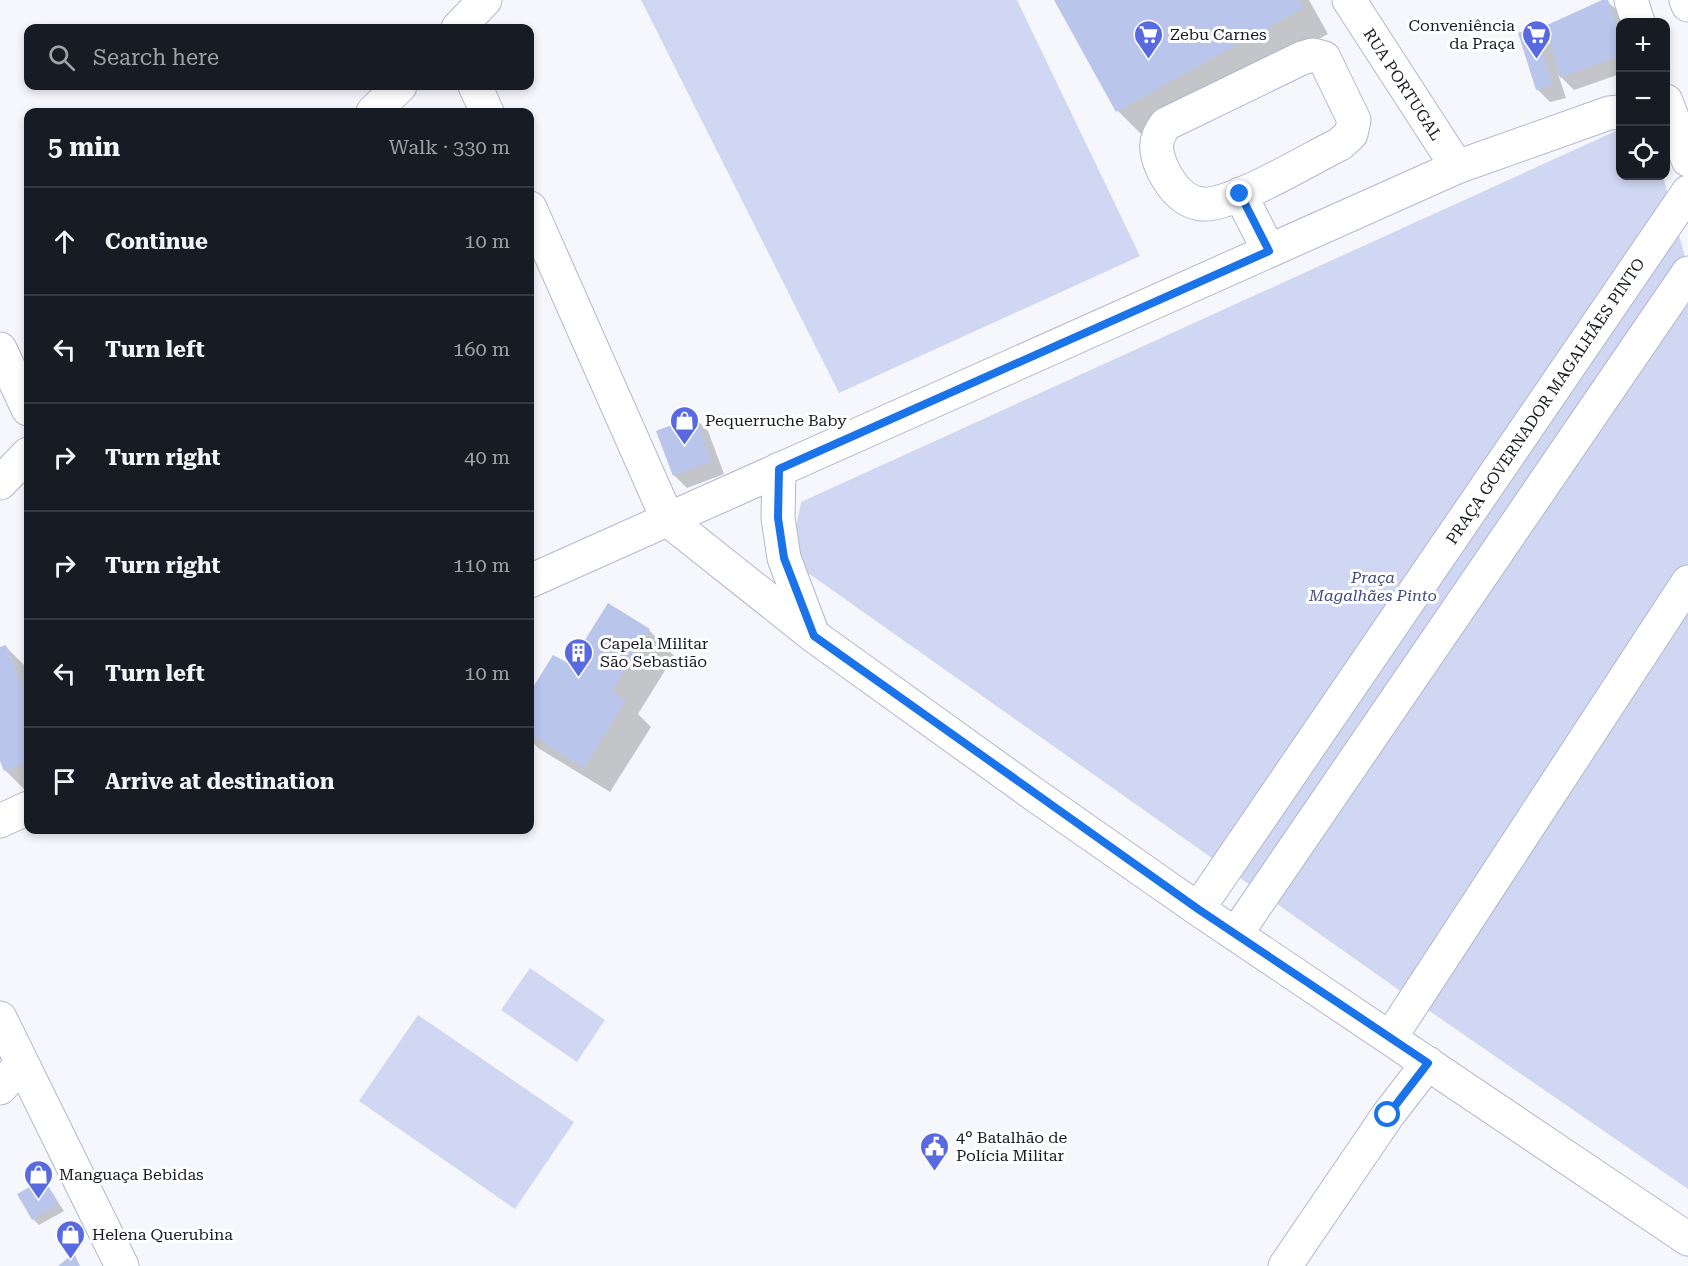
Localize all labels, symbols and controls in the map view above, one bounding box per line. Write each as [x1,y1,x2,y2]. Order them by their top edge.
place label: Conveniência da Praça [1408,16,1515,53]
supermarket icon: Zebu Carnes [1133,18,1165,60]
supermarket icon: Conveniência da Praça [1520,18,1552,60]
map controls [1616,18,1670,180]
button: + [1616,18,1670,72]
search box [24,24,534,90]
place label: Zebu Carnes [1170,25,1267,44]
street label: RUA PORTUGAL [1359,25,1446,144]
icon: search [45,41,78,74]
text: Search here [93,45,219,70]
button: − [1616,72,1670,126]
button: locate [1616,126,1670,180]
text: 5 min [48,132,120,162]
text: Walk · 330 m [389,135,510,159]
route end [1226,180,1252,206]
icon: ahead [48,225,81,258]
text: Continue [105,229,208,254]
text: 10 m [464,229,510,253]
street label: PRAÇA GOVERNADOR MAGALHÃES PINTO [1442,255,1649,548]
icon: left [48,333,81,366]
text: Turn left [105,337,205,362]
text: 160 m [453,337,510,361]
shop icon: Pequerruche Baby [668,404,700,446]
place label: Pequerruche Baby [705,411,847,430]
icon: right [48,441,81,474]
text: Turn right [105,445,220,470]
text: 40 m [464,445,510,469]
icon: right [48,549,81,582]
text: Turn right [105,553,220,578]
text: 110 m [453,553,510,577]
park label: Praça Magalhães Pinto [1308,568,1437,605]
place label: Capela Militar São Sebastião [600,634,709,671]
building icon: Capela Militar São Sebastião [563,636,595,678]
icon: left [48,657,81,690]
text: Turn left [105,661,205,686]
text: 10 m [464,661,510,685]
icon: arrive [48,765,81,798]
text: Arrive at destination [105,769,334,794]
route start [1374,1101,1400,1127]
place label: 4° Batalhão de Polícia Militar [956,1128,1067,1165]
public building icon: 4° Batalhão de Polícia Militar [919,1130,951,1172]
shop icon: Manguaça Bebidas [22,1158,54,1200]
place label: Manguaça Bebidas [59,1165,204,1184]
shop icon: Helena Querubina [55,1218,87,1260]
place label: Helena Querubina [92,1225,233,1244]

